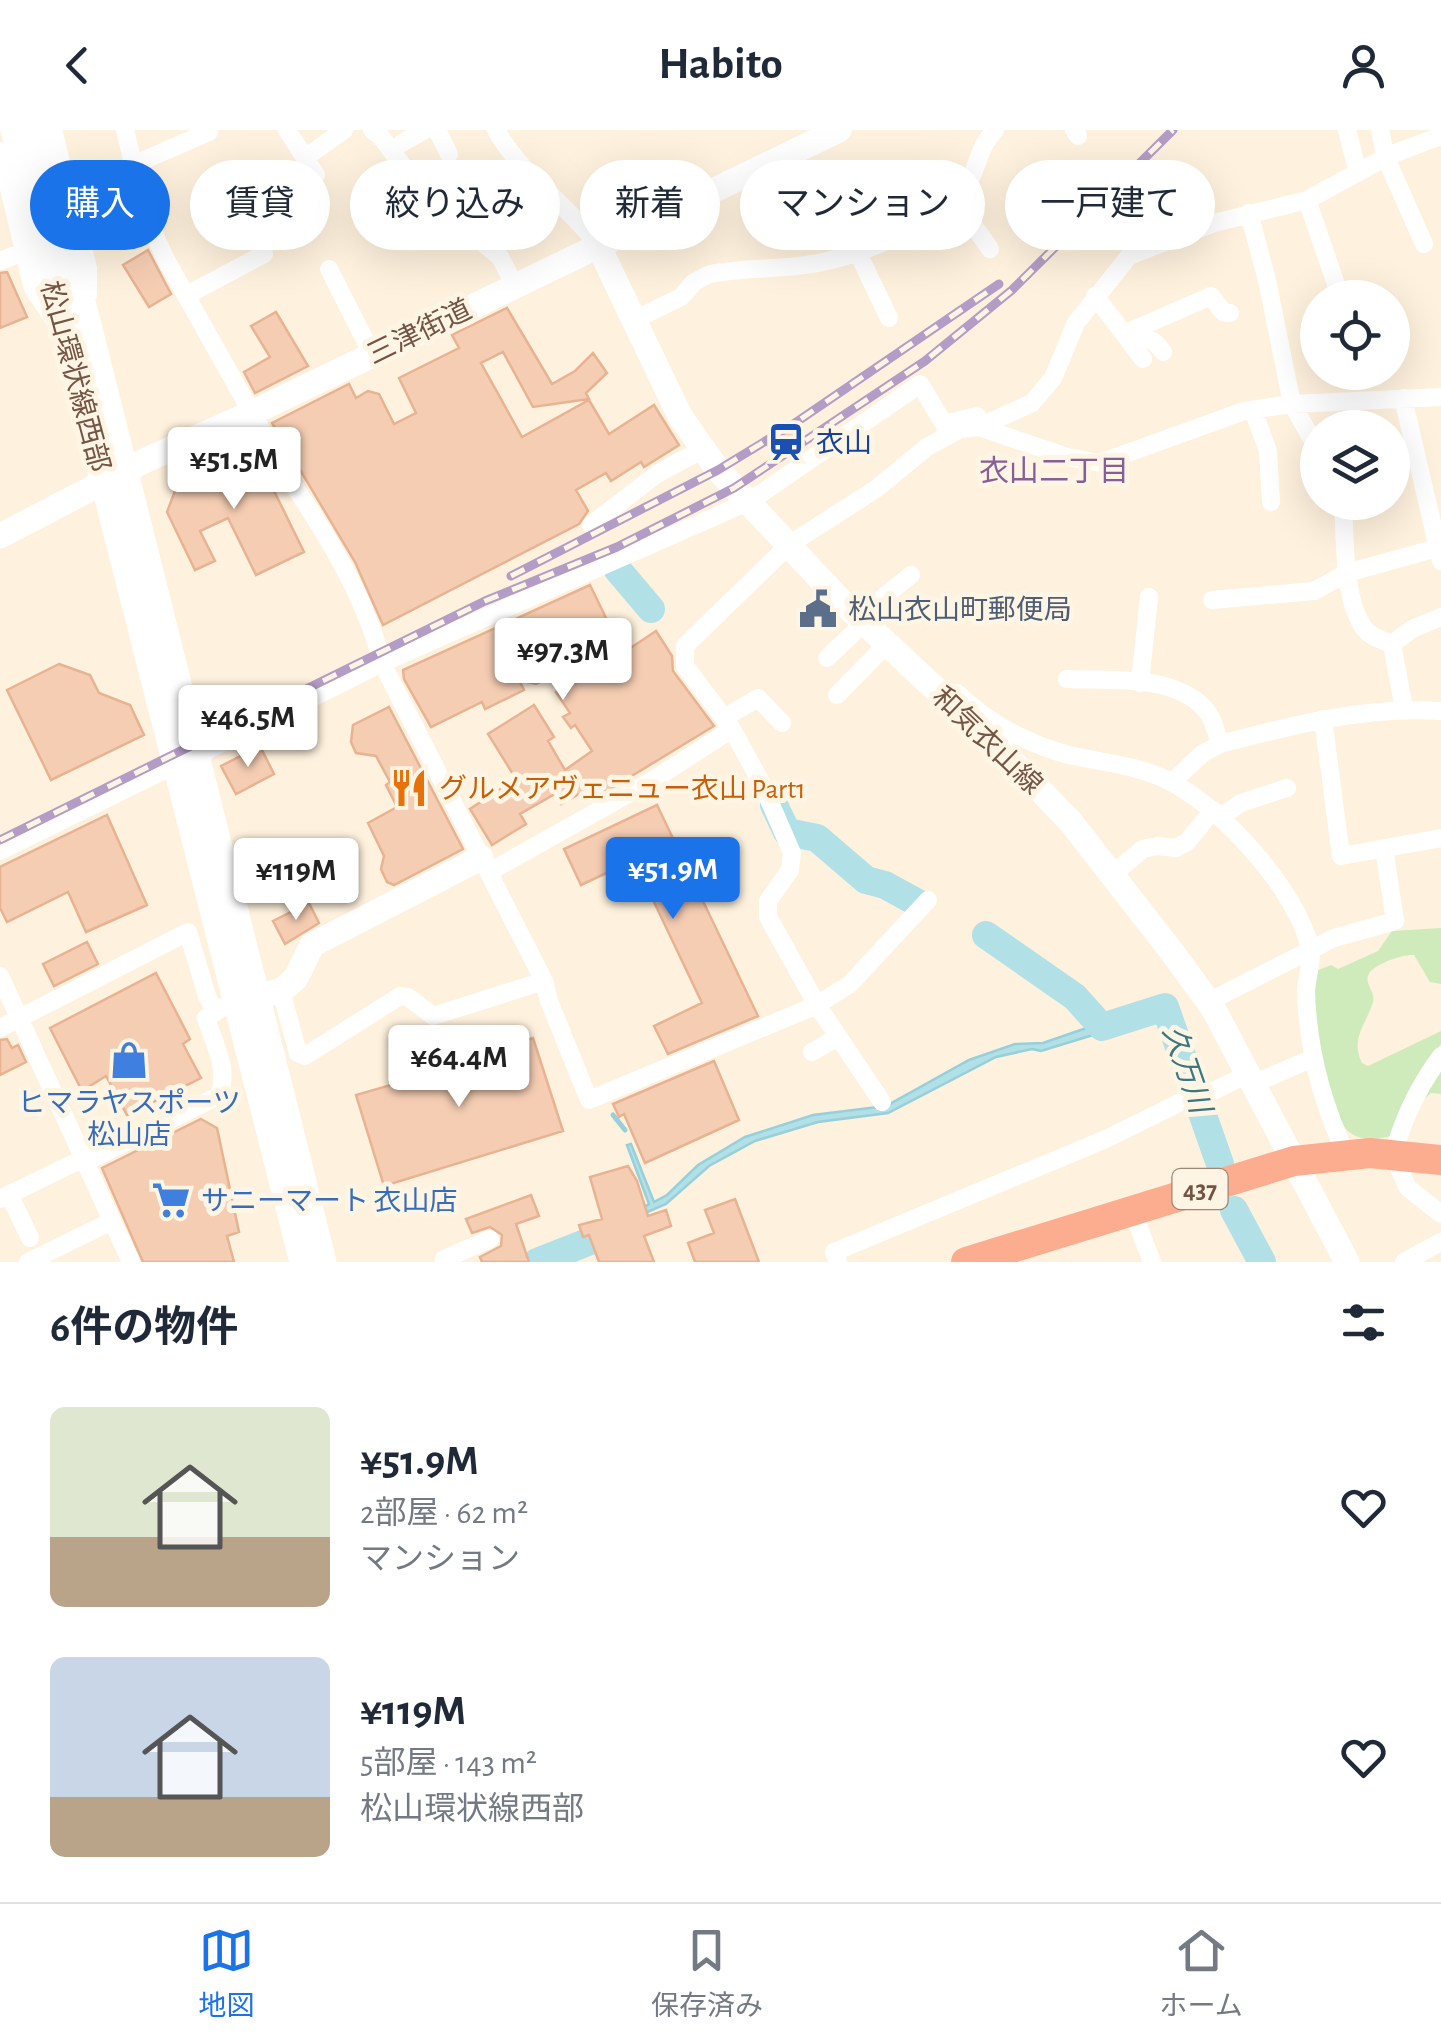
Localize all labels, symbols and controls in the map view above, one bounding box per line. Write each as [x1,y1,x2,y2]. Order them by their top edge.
icon: back [50,38,105,93]
icon: person [1336,38,1391,93]
text: Habito [658,42,783,87]
chip: 購入 [30,160,170,250]
chip: 賃貸 [190,160,330,250]
chip: 絞り込み [350,160,560,250]
chip: 新着 [580,160,720,250]
chip: マンション [740,160,985,250]
chip: 一戸建て [1005,160,1215,250]
street label: 松山環状線西部 [35,278,115,475]
map controls [1300,280,1410,520]
button: locate [1300,280,1410,390]
street label: 三津街道 [363,294,476,370]
button: layers [1300,410,1410,520]
station icon: 衣山 [765,421,807,463]
pin: ¥51.5M [153,427,315,512]
place label: 衣山 [816,428,872,458]
text: ¥51.5M [190,443,278,475]
district label: 衣山二丁目 [979,455,1129,487]
public building icon: 松山衣山町郵便局 [797,588,839,630]
place label: 松山衣山町郵便局 [848,595,1072,625]
pin: ¥97.3M [482,618,644,703]
text: ¥97.3M [517,634,609,666]
street label: 和気衣山線 [927,681,1048,800]
pin: ¥46.5M [167,685,329,770]
text: ¥46.5M [200,701,296,733]
restaurant icon: グルメアヴェニュー衣山 Part1 [388,767,430,809]
place label: グルメアヴェニュー衣山 Part1 [439,774,806,804]
pin: ¥51.9M [592,837,754,922]
pin: ¥119M [226,838,366,923]
text: ¥51.9M [628,853,718,885]
text: ¥119M [256,854,336,886]
water label: 久万川 [1157,1021,1218,1120]
pin: ¥64.4M [378,1025,540,1110]
shop icon: ヒマラヤスポーツ 松山店 [108,1039,150,1081]
text: ¥64.4M [410,1041,508,1073]
place label: ヒマラヤスポーツ 松山店 [17,1088,241,1150]
road number: 437 [1172,1169,1228,1209]
supermarket icon: サニーマート 衣山店 [150,1179,192,1221]
place label: サニーマート 衣山店 [201,1186,458,1216]
icon: filters [1336,1295,1391,1350]
text: 6件の物件 [50,1307,238,1349]
text: ¥51.9M [360,1440,479,1482]
icon: home [130,1447,250,1567]
icon: heart [1336,1480,1391,1535]
text: 2部屋 · 62 m² [360,1497,528,1529]
text: マンション [360,1543,520,1575]
text: ¥119M [360,1690,466,1732]
icon: home [130,1697,250,1817]
icon: heart [1336,1730,1391,1785]
text: 5部屋 · 143 m² [360,1747,537,1779]
text: 松山環状線西部 [360,1793,584,1825]
tab: 地図 [198,1923,254,2024]
tab: 保存済み [651,1923,763,2024]
tab: ホーム [1160,1923,1243,2024]

